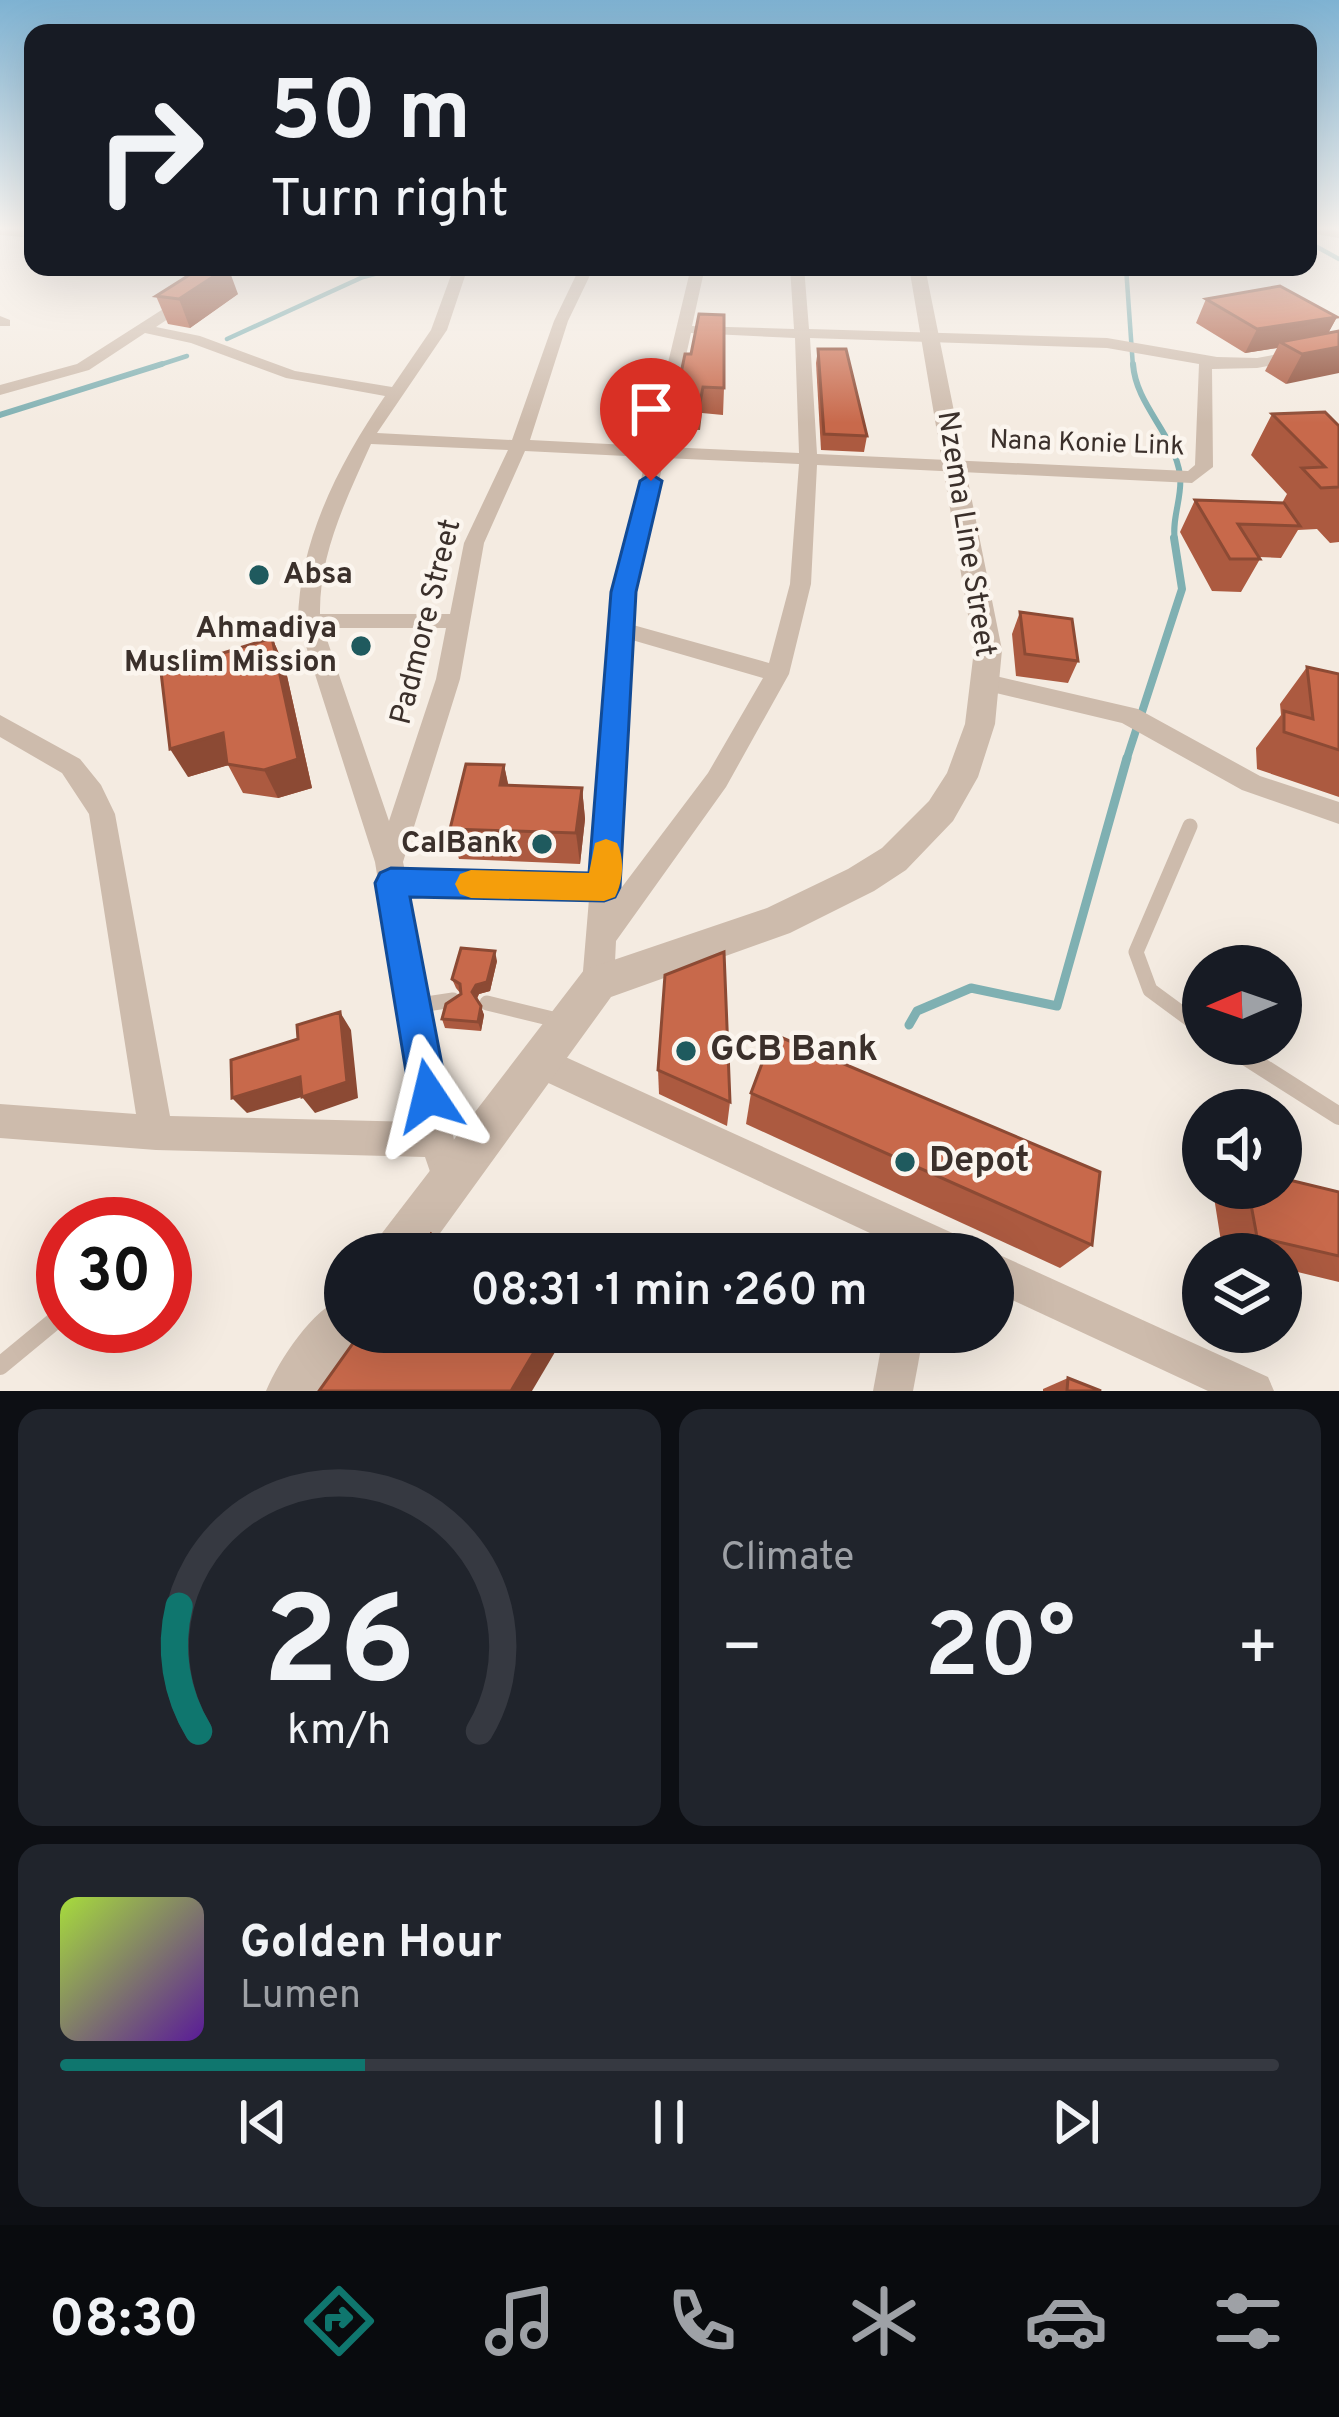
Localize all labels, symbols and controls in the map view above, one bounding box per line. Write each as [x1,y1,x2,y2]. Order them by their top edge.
text: 50 m [270,63,471,169]
icon: right [72,72,228,228]
text: Turn right [270,167,509,236]
pin [600,358,702,481]
icon: arrive [618,376,684,442]
street label: Nzema Line Street [927,408,1003,660]
street label: Nana Konie Link [989,424,1185,464]
street label: Padmore Street [384,515,470,729]
place label: Absa [283,557,353,594]
marker: Absa [246,562,272,588]
place label: Ahmadiya Muslim Mission [124,611,337,682]
marker: Ahmadiya Muslim Mission [348,633,374,659]
place label: CalBank [401,826,518,863]
marker: CalBank [529,831,555,857]
north arrow [1182,945,1302,1065]
map controls [1182,945,1302,1353]
place label: GCB Bank [710,1028,878,1074]
position arrow [366,1033,492,1159]
marker: GCB Bank [673,1038,699,1064]
button: sound [1182,1089,1302,1209]
place label: Depot [929,1139,1029,1185]
marker: Depot [892,1149,918,1175]
speed limit sign: 30 [36,1197,192,1353]
button: layers [1182,1233,1302,1353]
text: 08:31 · 1 min · 260 m [470,1264,868,1321]
text: Climate [721,1535,854,1584]
text: 26 [263,1570,416,1728]
text: 20° [924,1595,1075,1708]
text: − [721,1610,763,1693]
text: + [1236,1610,1279,1693]
text: km/h [287,1704,391,1758]
text: Golden Hour [240,1916,502,1973]
text: Lumen [240,1973,361,2022]
icon: previous [230,2089,296,2155]
icon: pause [636,2089,702,2155]
icon: next [1043,2089,1109,2155]
icon: directions [297,2279,381,2363]
icon: music [478,2279,562,2363]
icon: phone [660,2279,744,2363]
icon: climate [842,2279,926,2363]
icon: car [1024,2279,1108,2363]
icon: filters [1206,2279,1290,2363]
text: 08:30 [49,2287,199,2356]

